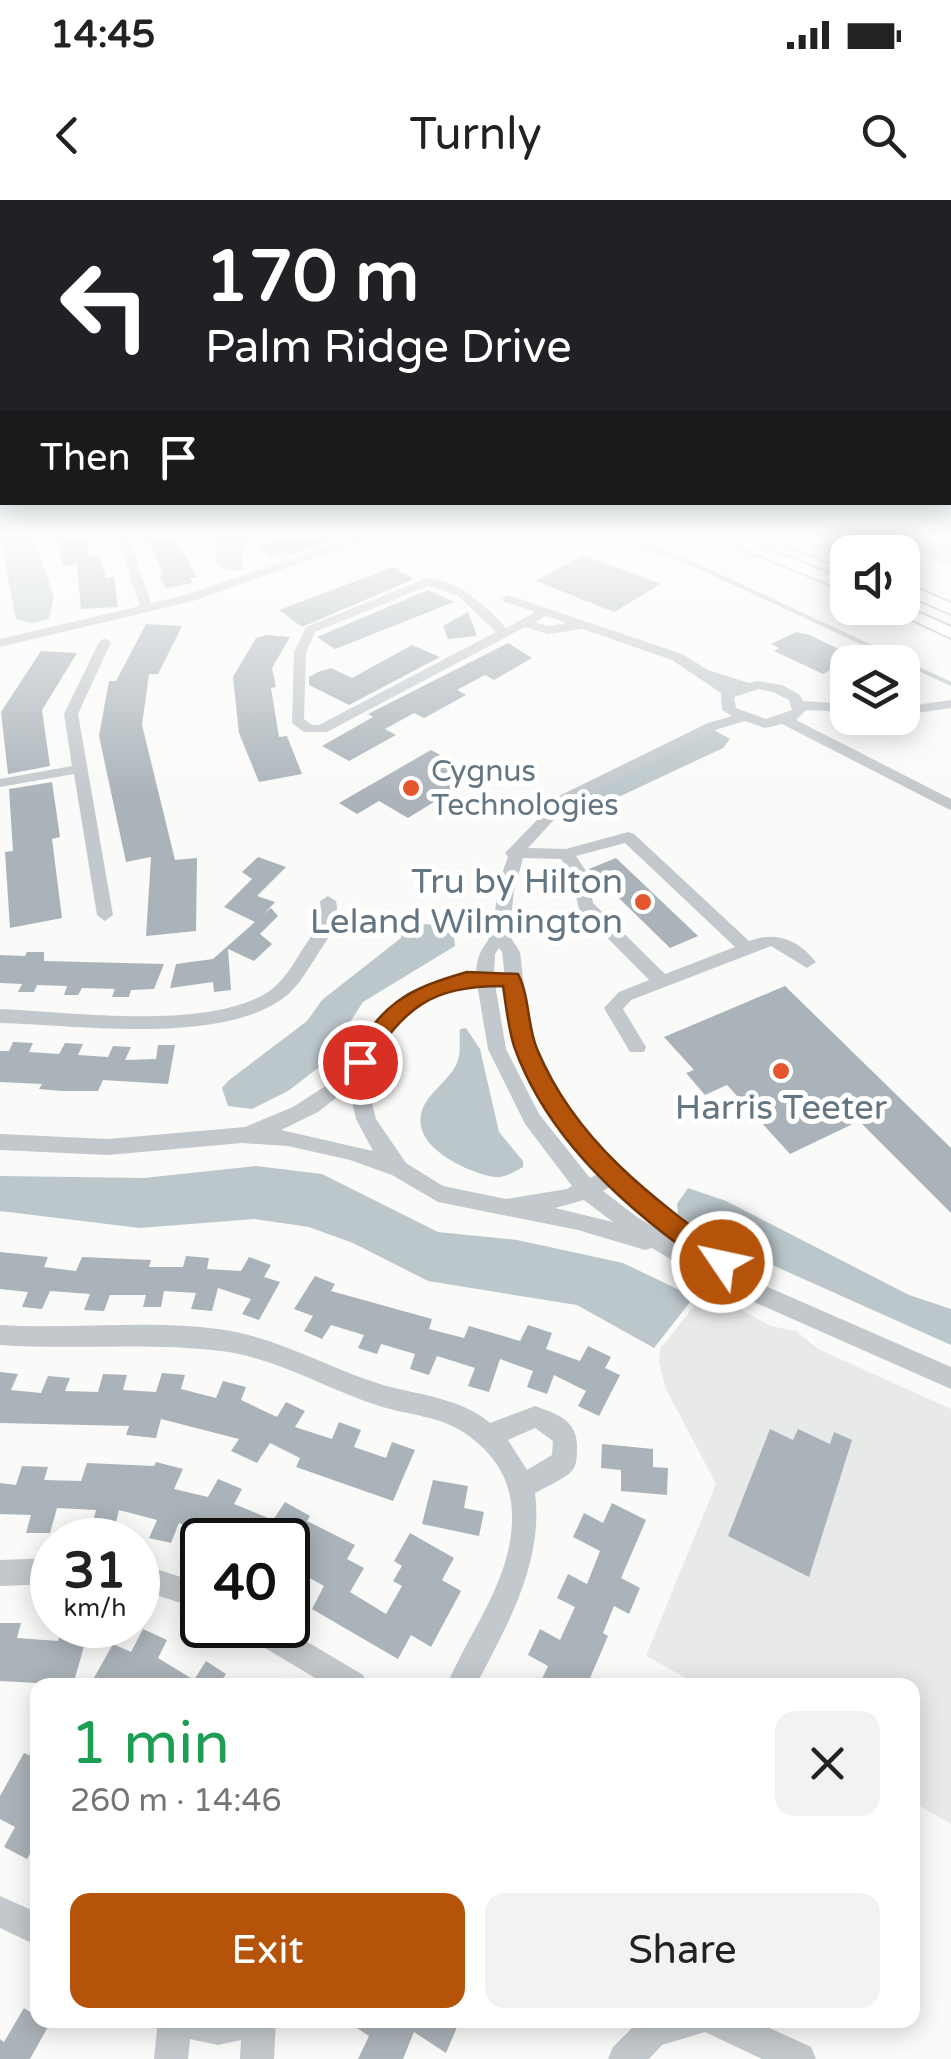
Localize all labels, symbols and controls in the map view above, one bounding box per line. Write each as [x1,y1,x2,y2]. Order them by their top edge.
text: 14:45 [50,12,155,58]
icon: back [40,108,95,163]
text: Turnly [409,108,542,162]
icon: search [856,108,911,163]
text: 170 m [205,236,419,320]
icon: left [40,240,170,370]
text: Palm Ridge Drive [205,321,572,375]
icon: arrive [151,430,206,485]
text: Then [40,435,131,481]
map controls [830,535,920,735]
button: sound [830,535,920,625]
button: layers [830,645,920,735]
place label: Cygnus Technologies [431,753,619,824]
marker: Cygnus Technologies [400,777,422,799]
place label: Tru by Hilton Leland Wilmington [310,861,623,943]
marker: Tru by Hilton Leland Wilmington [632,891,654,913]
pin [318,1020,403,1105]
icon: arrive [333,1035,388,1090]
marker: Harris Teeter [770,1060,792,1082]
place label: Harris Teeter [675,1087,888,1129]
position arrow [670,1210,774,1314]
speed limit sign: 40 [180,1518,310,1648]
text: 31 [64,1541,126,1601]
text: km/h [64,1593,126,1623]
text: 1 min [70,1708,230,1780]
button: close [775,1711,880,1816]
text: 260 m · 14:46 [70,1782,282,1820]
button: Exit [70,1893,465,2008]
button: Share [485,1893,880,2008]

